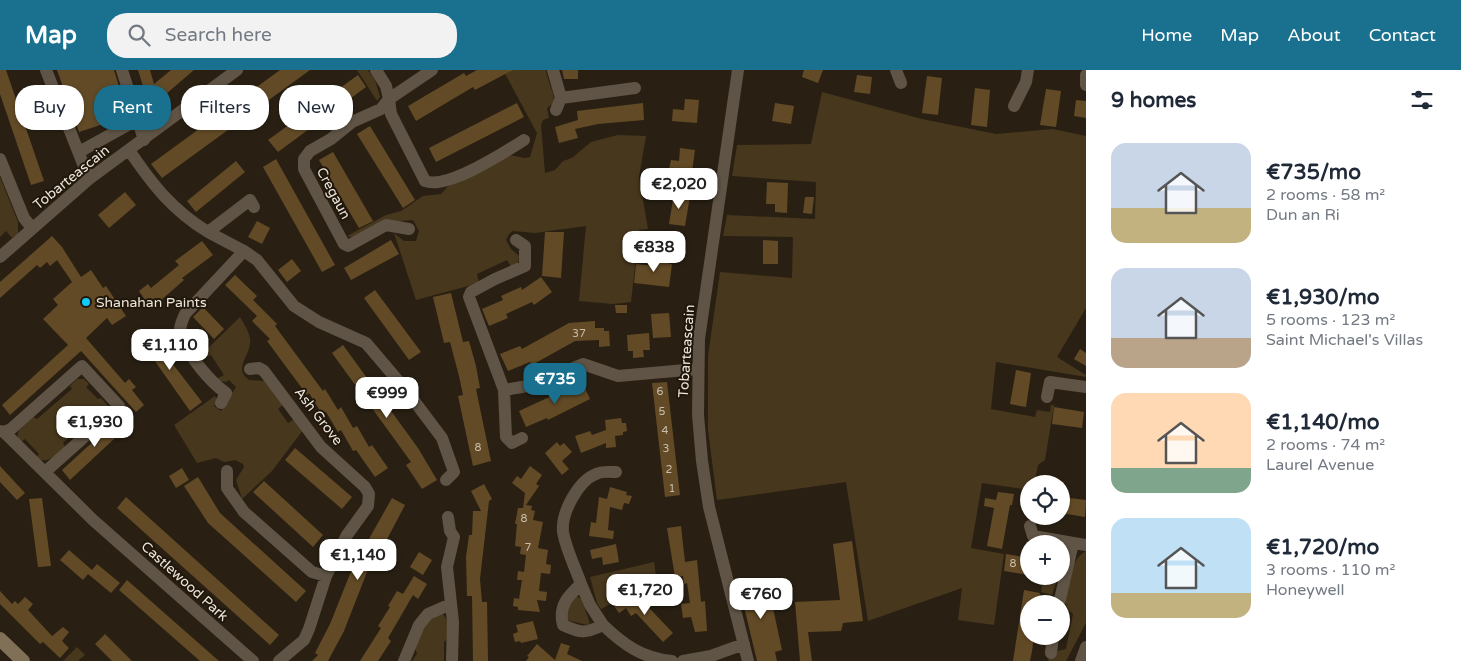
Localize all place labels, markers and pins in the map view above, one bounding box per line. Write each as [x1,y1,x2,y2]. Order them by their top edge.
pin: €2,020 [638,168,720,210]
pin: €838 [624,230,684,273]
place label: Shanahan Paints [96,294,207,311]
marker: Shanahan Paints [80,296,92,308]
pin: €1,110 [129,328,211,371]
pin: €735 [525,362,585,405]
pin: €999 [357,376,417,419]
pin: €1,930 [54,406,136,448]
pin: €1,140 [317,538,399,581]
pin: €1,720 [604,574,686,616]
pin: €760 [731,578,791,620]

